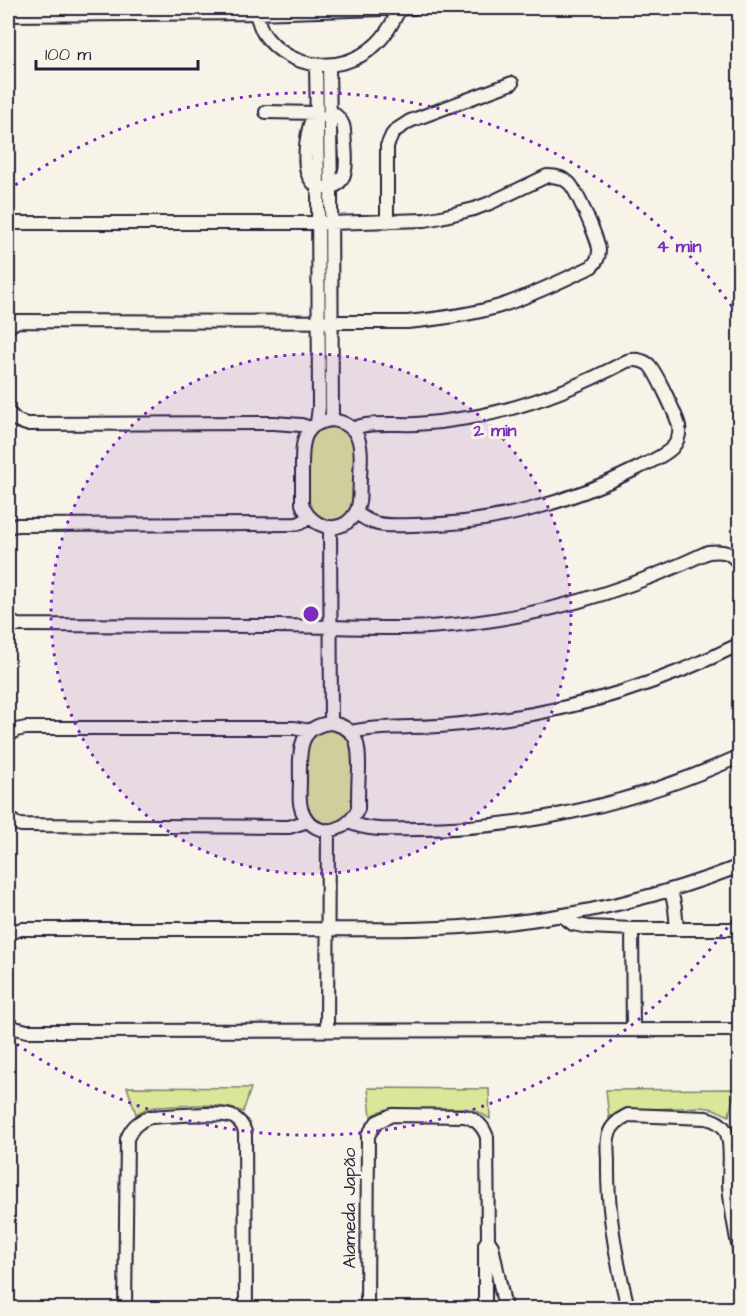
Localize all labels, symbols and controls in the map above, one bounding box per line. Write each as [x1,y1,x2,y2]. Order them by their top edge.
scale bar [36,33,198,71]
text: 100 m [45,42,91,67]
text: 4 min [656,234,702,259]
text: 2 min [472,418,517,443]
centre of rings [301,604,321,624]
street label: Alameda Japão [337,1148,362,1268]

